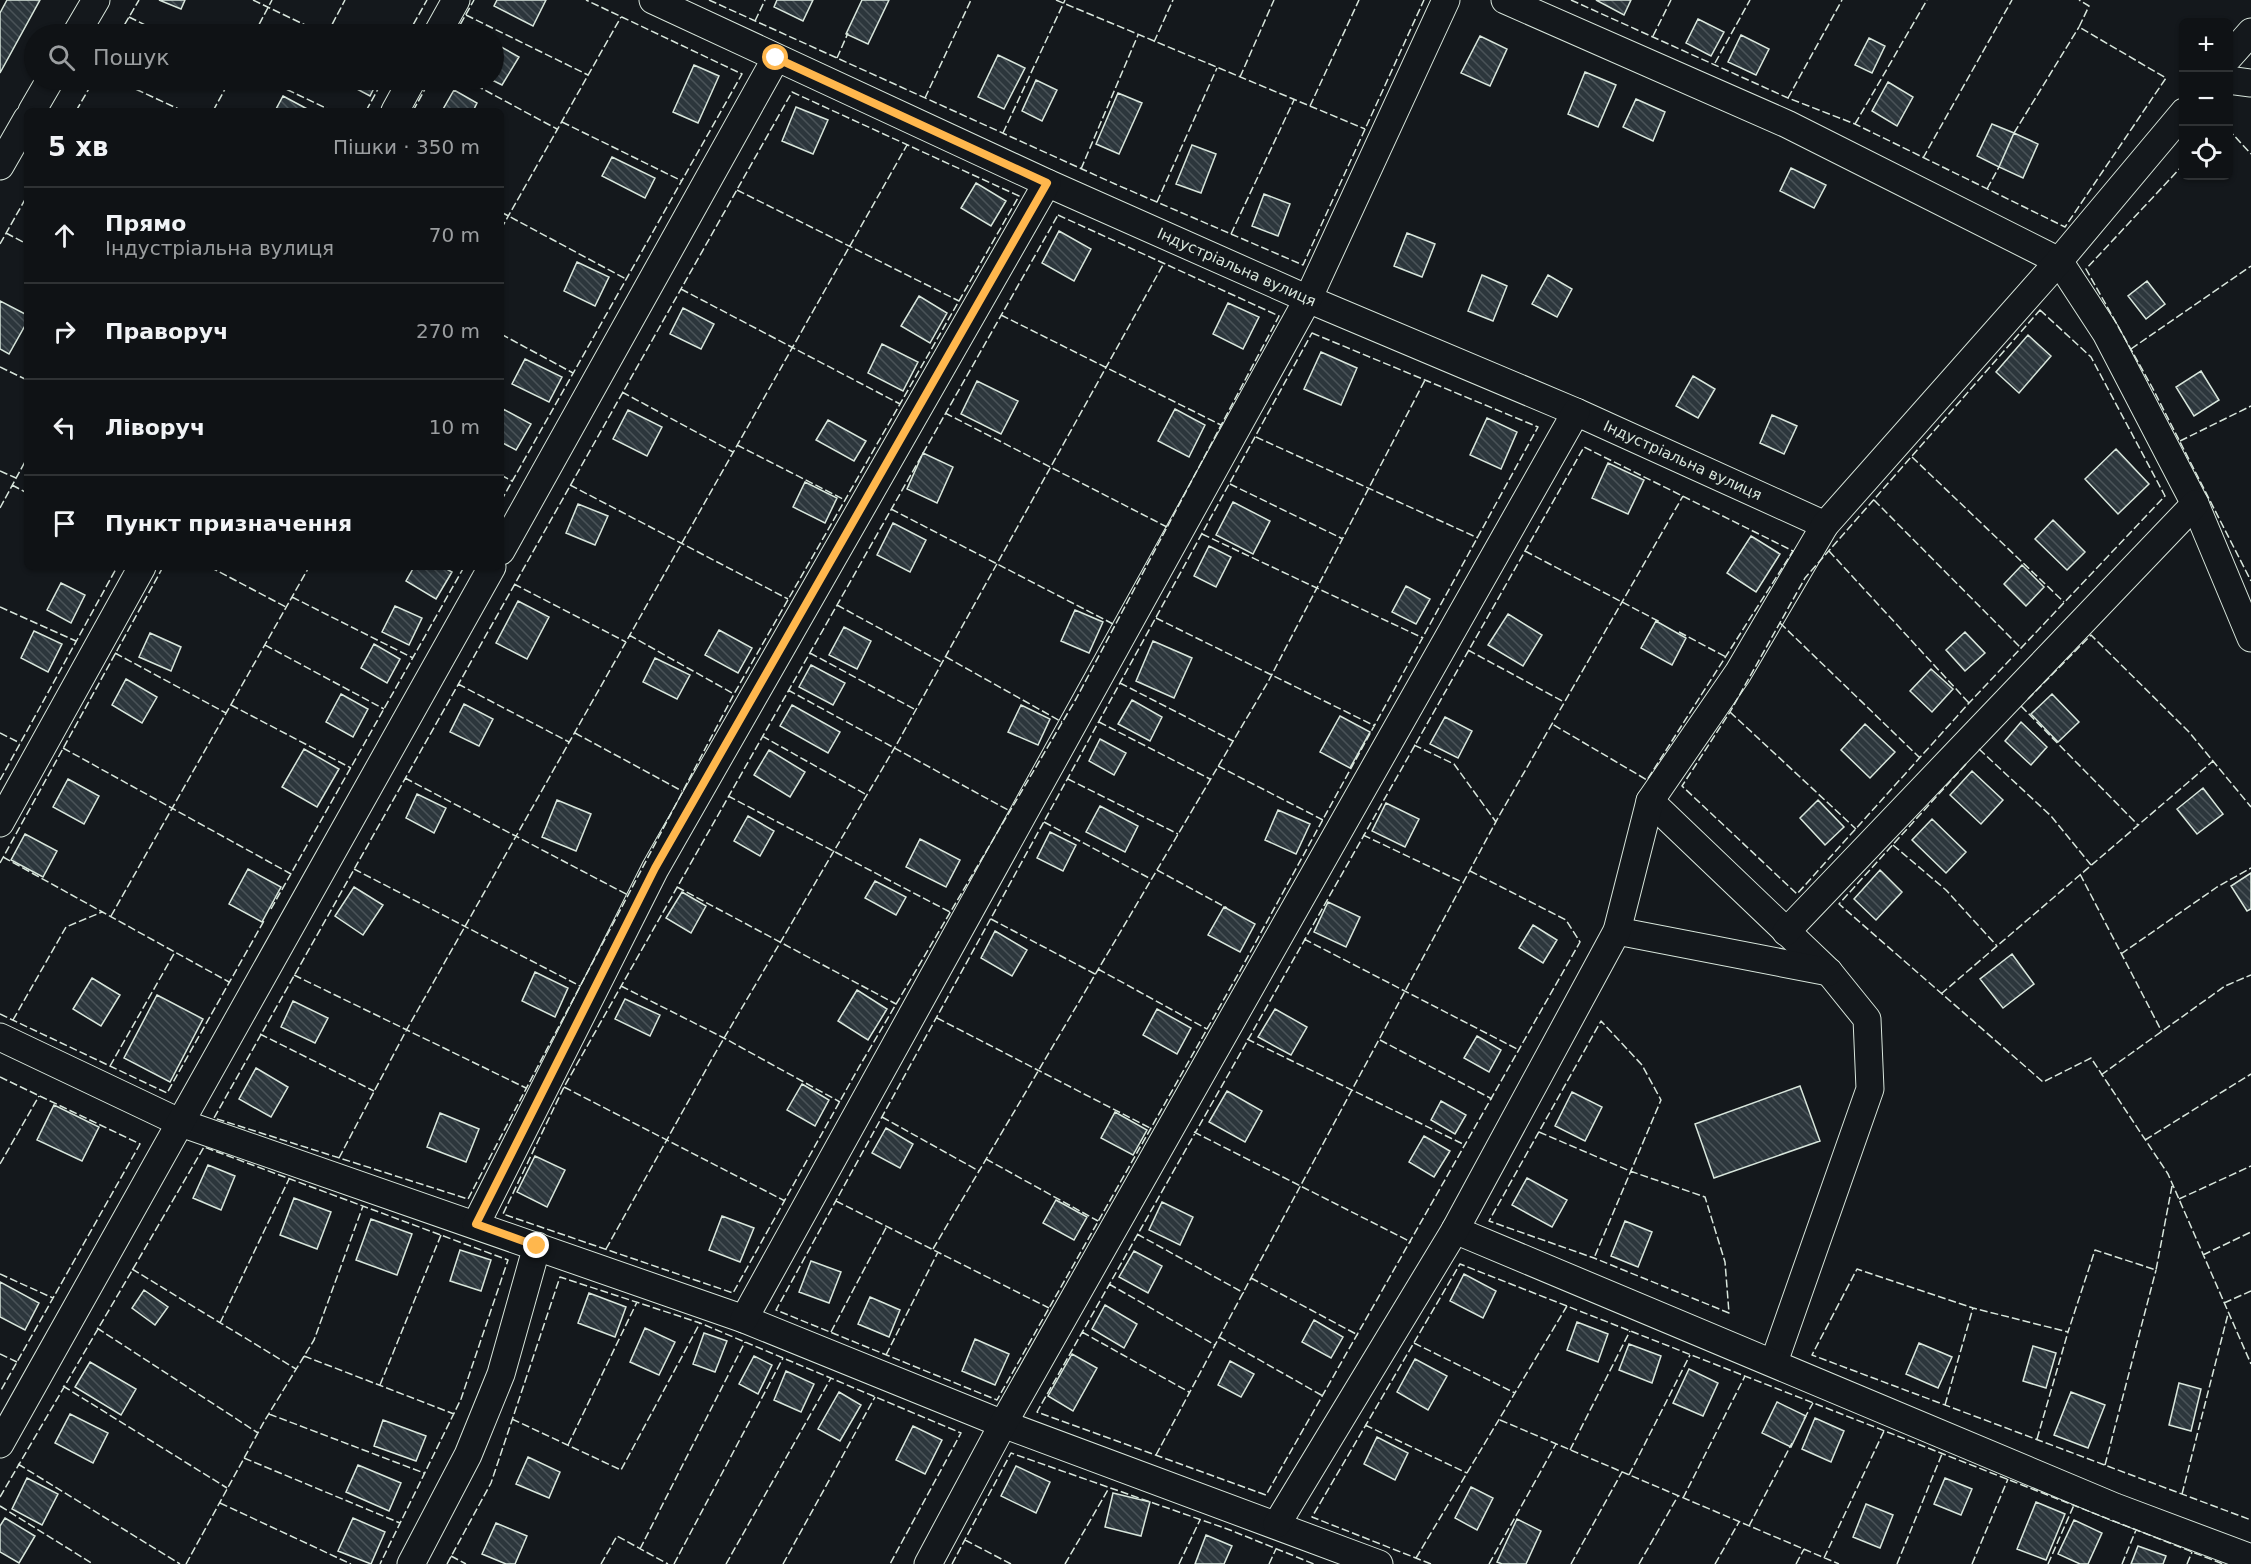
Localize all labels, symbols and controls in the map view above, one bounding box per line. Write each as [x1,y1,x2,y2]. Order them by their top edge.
map controls [2179,18,2233,180]
button: + [2179,18,2233,72]
search box [24,24,504,90]
icon: search [45,41,78,74]
route start [762,44,788,70]
text: Пошук [93,45,169,70]
button: − [2179,72,2233,126]
button: locate [2179,126,2233,180]
text: 5 хв [48,132,108,162]
text: Пішки · 350 m [333,135,480,159]
text: Прямо [105,211,186,236]
icon: ahead [48,219,81,252]
text: 70 m [429,223,480,247]
street label: Індустріальна вулиця [1154,224,1319,310]
text: Індустріальна вулиця [105,236,334,260]
icon: right [48,315,81,348]
text: Праворуч [105,319,228,344]
text: 270 m [416,319,480,343]
icon: left [48,411,81,444]
text: Ліворуч [105,415,205,440]
text: 10 m [429,415,480,439]
street label: Індустріальна вулиця [1601,417,1765,504]
icon: arrive [48,507,81,540]
text: Пункт призначення [105,511,352,536]
route end [523,1232,549,1258]

